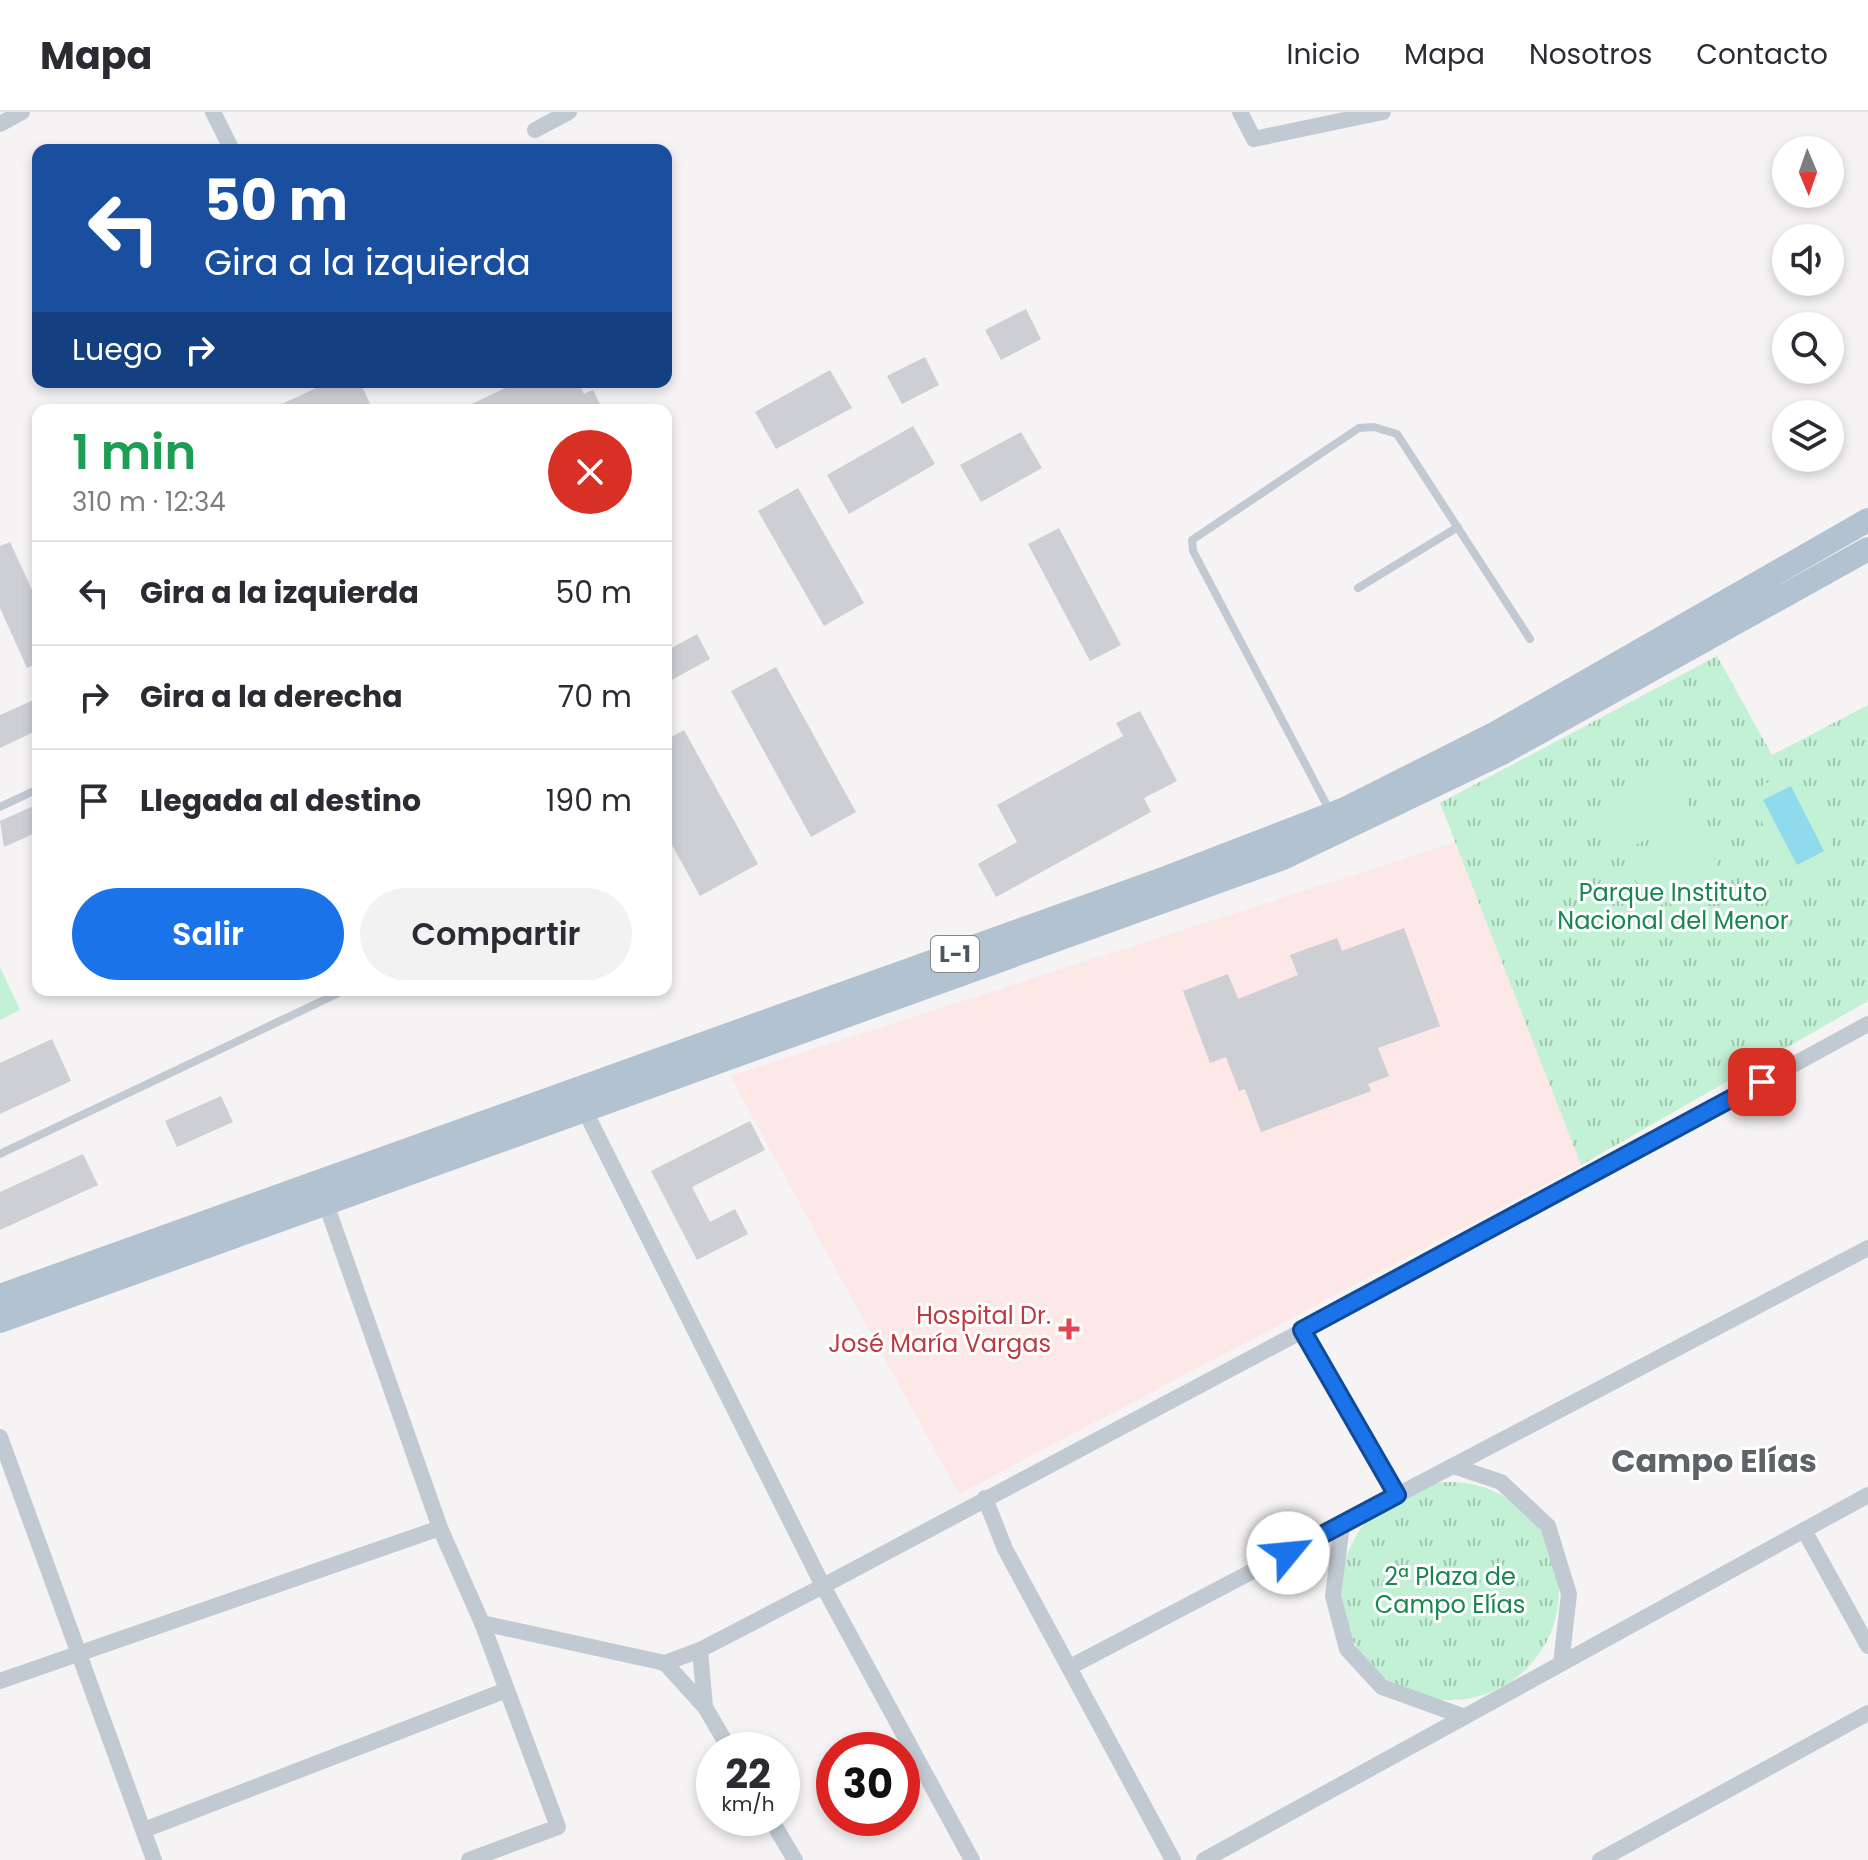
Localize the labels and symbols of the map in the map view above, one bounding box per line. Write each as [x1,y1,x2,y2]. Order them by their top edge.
north arrow [1772,136,1844,208]
park label: Parque Instituto Nacional del Menor [1557,876,1789,937]
road number: L-1 [931,936,979,972]
pin [1728,1048,1796,1116]
place label: Hospital Dr. José María Vargas [828,1299,1051,1360]
marker: Hospital Dr. José María Vargas [1058,1318,1080,1340]
district label: Campo Elías [1611,1438,1817,1483]
position arrow [1246,1511,1330,1595]
park label: 2ª Plaza de Campo Elías [1375,1560,1525,1621]
speed limit sign: 30 [816,1732,920,1836]

